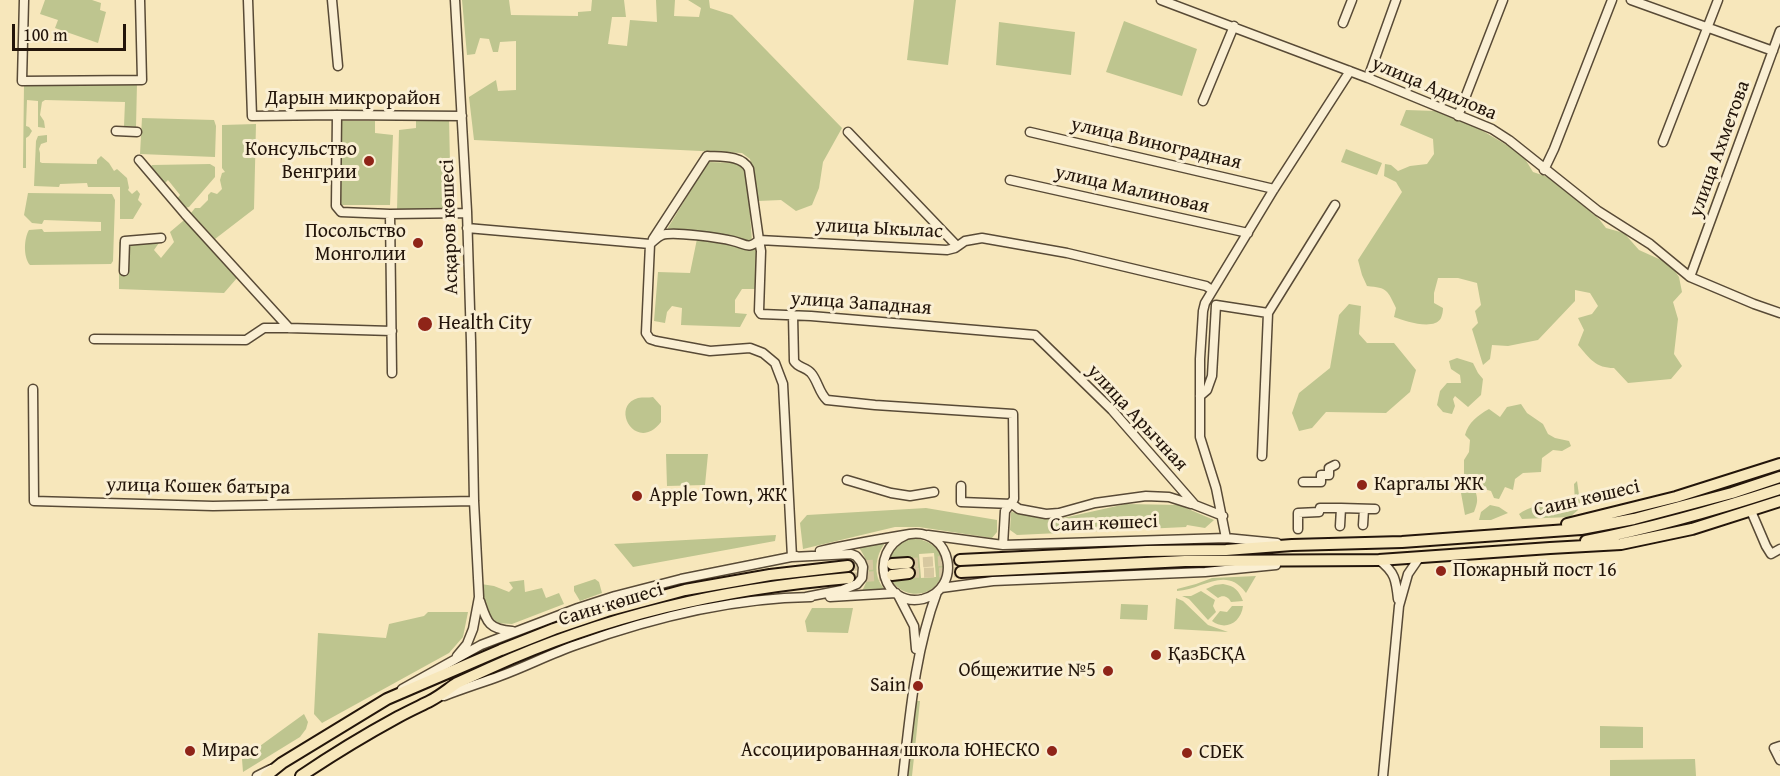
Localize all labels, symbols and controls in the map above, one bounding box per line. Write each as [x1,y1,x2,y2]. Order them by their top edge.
scale bar [15,12,129,50]
text: 100 m [23,21,68,48]
street label: улица Адилова [1368,52,1500,126]
street label: улица Ахметова [1684,77,1756,221]
street label: Дарын микрорайон [266,87,440,111]
street label: улица Виноградная [1068,113,1244,175]
place label: Консульство Венгрии [245,138,357,185]
marker: Консульство Венгрии [362,154,376,168]
street label: Асқаров көшесі [436,159,464,295]
street label: улица Малиновая [1052,161,1212,219]
street label: улица Ыкылас [815,214,943,244]
place label: Посольство Монголии [305,220,406,267]
marker: Посольство Монголии [411,236,425,250]
street label: улица Западная [790,287,932,321]
place label: Health City [438,312,532,336]
marker: Health City [416,315,434,333]
street label: улица Арычная [1081,360,1193,476]
street label: улица Кошек батыра [106,473,290,501]
place label: Каргалы ЖК [1374,473,1484,497]
street label: Саин көшесі [1532,475,1642,523]
marker: Каргалы ЖК [1355,478,1369,492]
place label: Apple Town, ЖК [649,484,787,508]
marker: Apple Town, ЖК [630,489,644,503]
street label: Саин көшесі [1050,510,1158,538]
place label: Пожарный пост 16 [1453,559,1617,583]
marker: Пожарный пост 16 [1434,564,1448,578]
street label: Саин көшесі [556,578,666,632]
place label: ҚазБСҚА [1168,643,1246,667]
marker: ҚазБСҚА [1149,648,1163,662]
place label: Общежитие №5 [958,659,1096,683]
marker: Общежитие №5 [1101,664,1115,678]
place label: Sain [870,674,906,698]
marker: Sain [911,679,925,693]
place label: Мирас [202,739,259,763]
place label: Ассоциированная школа ЮНЕСКО [741,739,1040,763]
place label: CDEK [1199,741,1244,765]
marker: Мирас [183,744,197,758]
marker: Ассоциированная школа ЮНЕСКО [1045,744,1059,758]
marker: CDEK [1180,746,1194,760]

